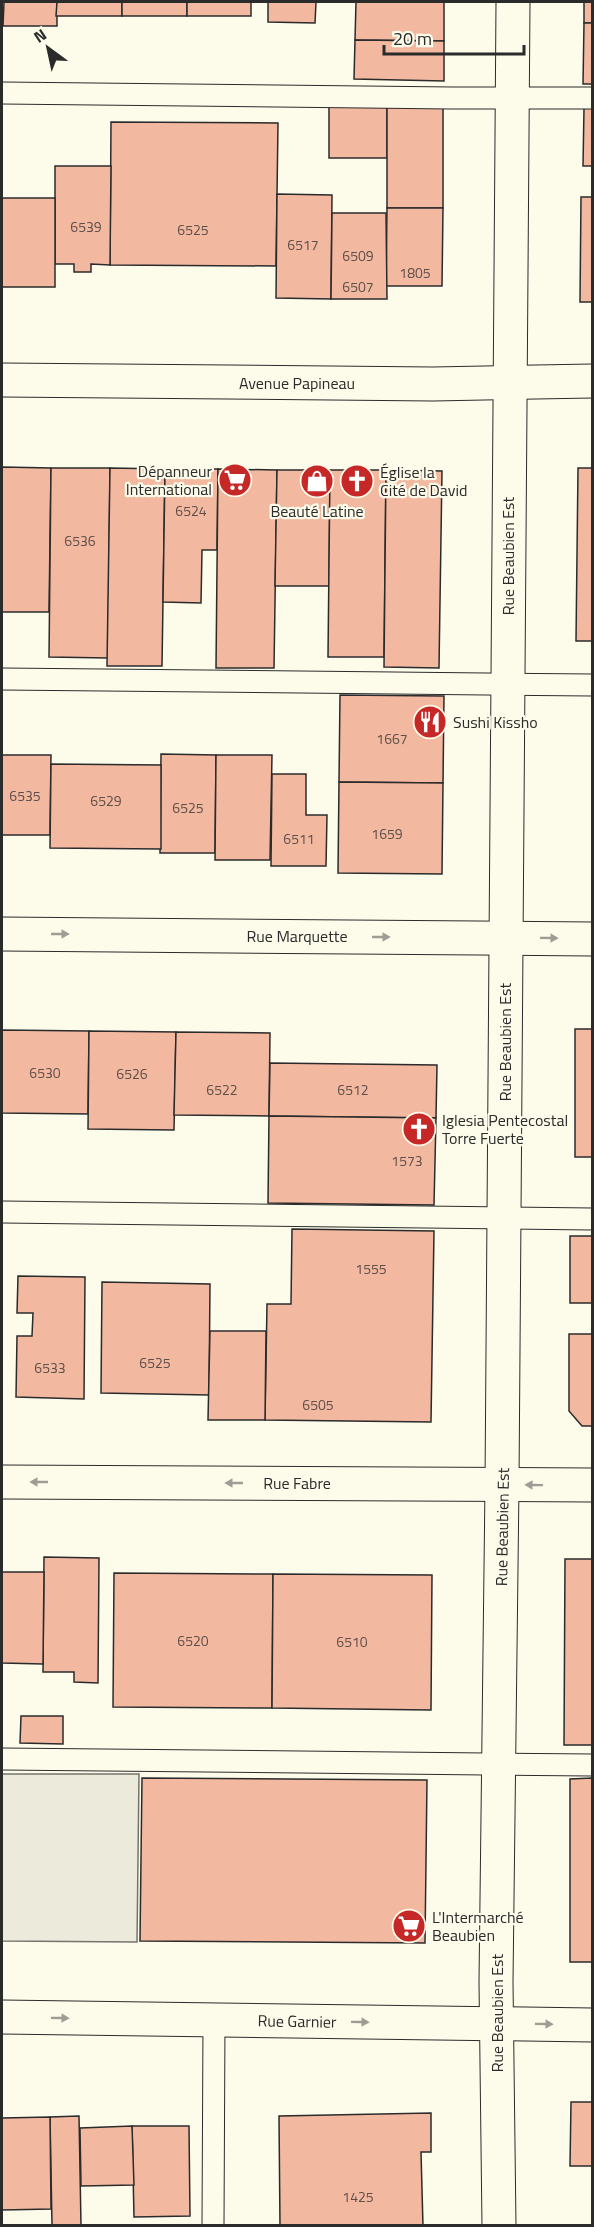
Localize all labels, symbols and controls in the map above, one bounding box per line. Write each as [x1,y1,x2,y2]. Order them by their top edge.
north arrow [18,18,78,78]
scale bar [384,18,524,56]
text: N [29,22,51,49]
text: 20 m [393,25,432,52]
house number: 6539 [70,216,102,237]
house number: 6525 [177,219,209,240]
house number: 6517 [287,234,319,255]
house number: 6509 [342,245,374,266]
house number: 1805 [399,262,431,283]
house number: 6507 [342,276,374,297]
street label: Avenue Papineau [239,371,355,395]
place label: Dépanneur International [126,459,212,501]
place label: Église la Cité de David [380,460,467,502]
supermarket icon: Dépanneur International [217,462,253,498]
shop icon: Beauté Latine [299,463,335,499]
church icon: Église la Cité de David [339,463,375,499]
street label: Rue Beaubien Est [496,496,520,615]
place label: Beauté Latine [270,499,364,523]
house number: 6524 [175,500,207,521]
house number: 6536 [64,530,96,551]
restaurant icon: Sushi Kissho [412,704,448,740]
place label: Sushi Kissho [453,710,538,734]
house number: 1667 [376,728,408,749]
house number: 6535 [9,785,41,806]
house number: 6529 [90,790,122,811]
house number: 6525 [172,797,204,818]
house number: 1659 [371,823,403,844]
house number: 6511 [283,828,315,849]
street label: Rue Marquette [247,924,347,948]
one-way arrow [50,929,69,939]
one-way arrow [371,932,390,942]
one-way arrow [540,933,559,943]
street label: Rue Beaubien Est [493,982,517,1101]
house number: 6530 [29,1062,61,1083]
house number: 6526 [116,1063,148,1084]
house number: 6522 [206,1079,238,1100]
house number: 6512 [337,1079,369,1100]
place label: Iglesia Pentecostal Torre Fuerte [442,1108,568,1150]
church icon: Iglesia Pentecostal Torre Fuerte [401,1111,437,1147]
house number: 1573 [391,1150,423,1171]
house number: 1555 [355,1258,387,1279]
house number: 6525 [139,1352,171,1373]
house number: 6533 [34,1357,66,1378]
house number: 6505 [302,1394,334,1415]
street label: Rue Beaubien Est [489,1467,515,1586]
street label: Rue Fabre [263,1471,331,1495]
one-way arrow [30,1477,49,1487]
one-way arrow [225,1478,244,1488]
one-way arrow [525,1480,544,1490]
house number: 6520 [177,1630,209,1651]
house number: 6510 [336,1631,368,1652]
place label: L'Intermarché Beaubien [432,1905,524,1947]
supermarket icon: L'Intermarché Beaubien [391,1908,427,1944]
street label: Rue Beaubien Est [485,1953,509,2072]
street label: Rue Garnier [257,2008,337,2034]
one-way arrow [50,2013,69,2023]
one-way arrow [350,2017,369,2027]
one-way arrow [535,2019,554,2029]
house number: 1425 [342,2186,374,2207]

